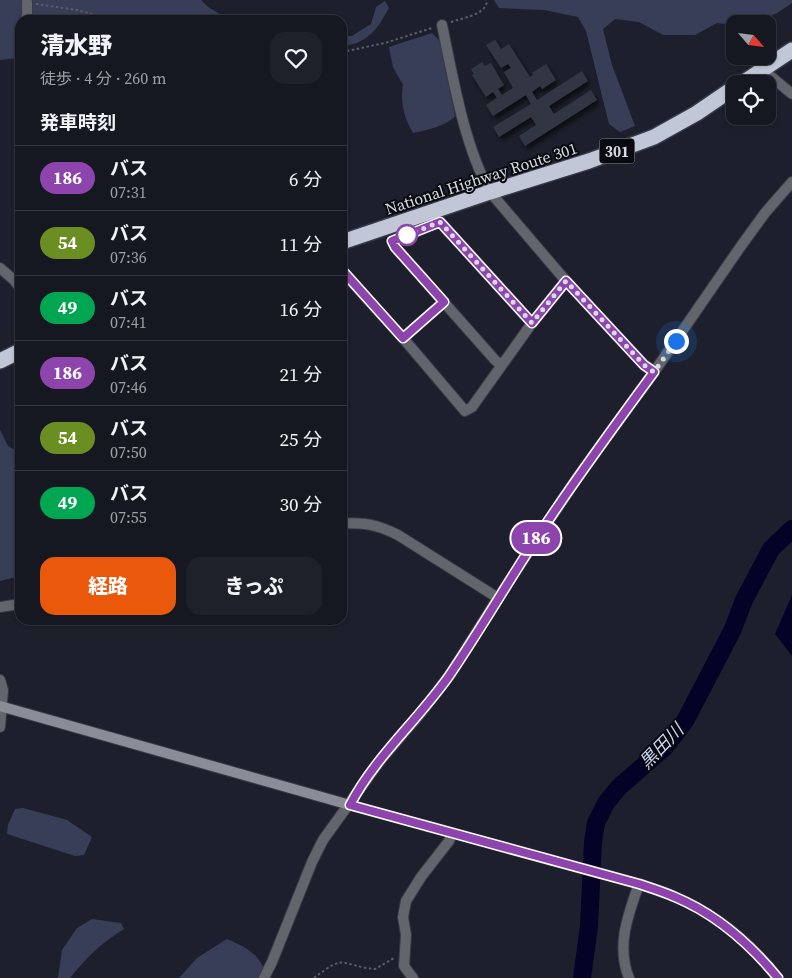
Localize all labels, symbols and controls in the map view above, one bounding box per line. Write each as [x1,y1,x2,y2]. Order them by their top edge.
north arrow [726,15,776,65]
map controls [726,15,776,125]
text: 清水野 [40,29,112,62]
button: heart [270,32,322,84]
text: 徒歩 · 4 分 · 260 m [40,67,166,89]
button: locate [726,75,776,125]
text: 発車時刻 [40,109,116,135]
street label: National Highway Route 301 [382,137,580,219]
road number: 301 [600,138,634,164]
text: バス [110,155,148,181]
text: 186 [53,165,82,190]
text: 6 分 [289,166,322,192]
text: 07:31 [110,181,147,203]
text: バス [110,220,148,246]
unlabelled marker [396,224,418,246]
text: 54 [58,230,77,255]
text: 11 分 [280,231,322,257]
text: 07:36 [110,246,147,268]
text: バス [110,285,148,311]
text: 49 [58,295,77,320]
text: 16 分 [280,296,322,322]
text: 07:41 [110,311,147,333]
your location [664,329,689,354]
text: バス [110,350,148,376]
text: 186 [53,360,82,385]
text: 21 分 [280,361,322,387]
text: 07:46 [110,376,147,398]
text: バス [110,415,148,441]
text: 54 [58,425,77,450]
text: 25 分 [280,426,322,452]
text: 07:50 [110,441,147,463]
text: バス [110,480,148,506]
text: 49 [58,490,77,515]
text: 30 分 [280,491,322,517]
text: 07:55 [110,506,147,528]
line badge: 186 [507,522,565,554]
text: 186 [521,525,551,550]
button: 経路 [40,557,176,615]
button: きっぷ [186,557,322,615]
water label: 黒田川 [633,716,690,774]

